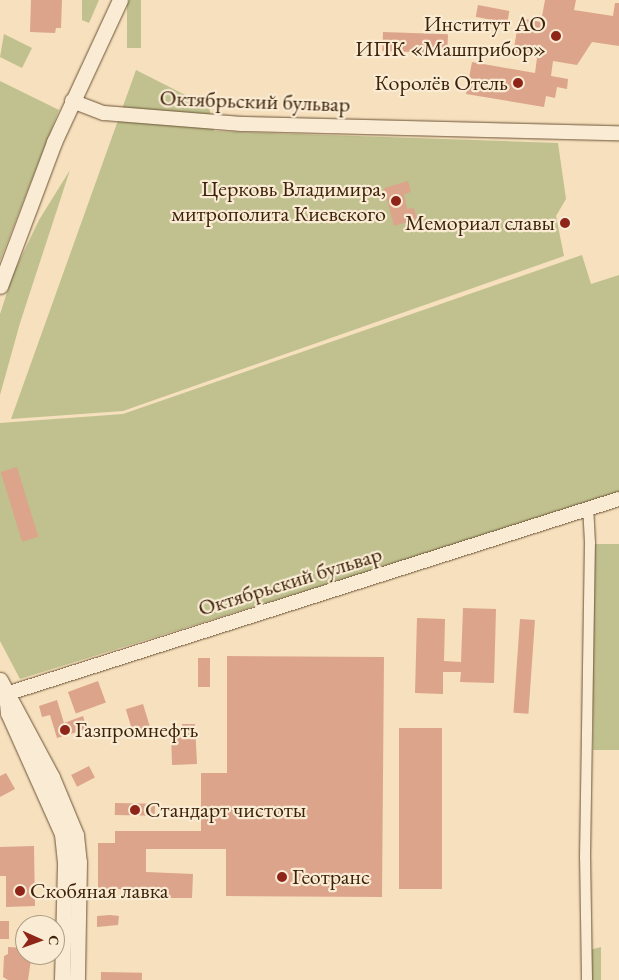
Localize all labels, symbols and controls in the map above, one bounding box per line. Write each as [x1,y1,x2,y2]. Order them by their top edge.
place label: Институт АО ИПК «Машприбор» [355,10,546,61]
marker: Институт АО ИПК «Машприбор» [550,30,562,42]
place label: Королёв Отель [375,70,508,96]
marker: Королёв Отель [512,77,524,89]
street label: Октябрьский бульвар [159,84,351,118]
place label: Церковь Владимира, митрополита Киевского [171,175,386,226]
marker: Церковь Владимира, митрополита Киевского [390,195,402,207]
place label: Мемориал славы [405,210,555,236]
marker: Мемориал славы [559,217,571,229]
street label: Октябрьский бульвар [195,540,385,622]
place label: Газпромнефть [75,717,198,743]
marker: Газпромнефть [59,724,71,736]
place label: Стандарт чистоты [145,797,306,823]
marker: Стандарт чистоты [129,804,141,816]
place label: Геотранс [292,864,370,890]
marker: Геотранс [276,871,288,883]
place label: Скобяная лавка [30,878,169,904]
marker: Скобяная лавка [14,885,26,897]
north arrow [15,915,65,965]
text: С [45,935,63,946]

